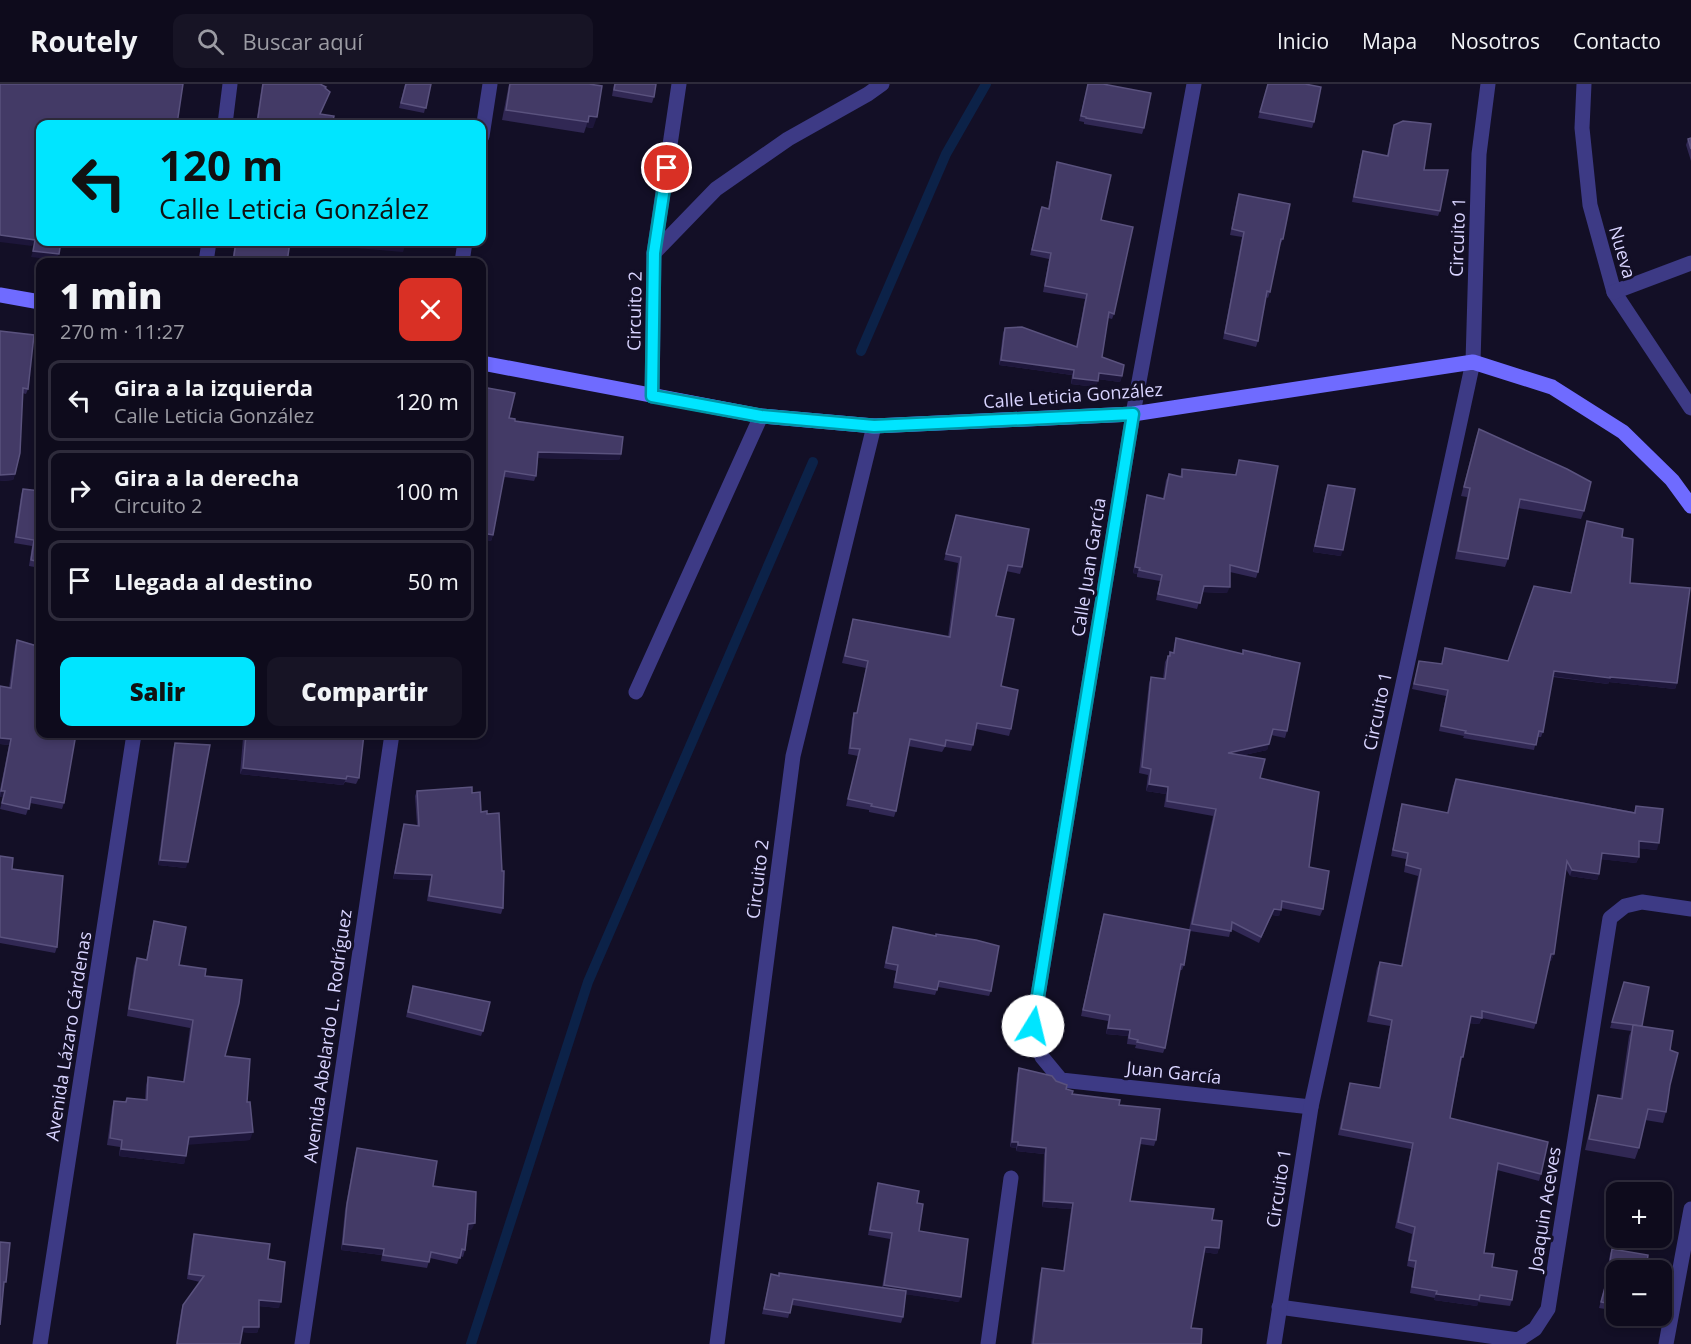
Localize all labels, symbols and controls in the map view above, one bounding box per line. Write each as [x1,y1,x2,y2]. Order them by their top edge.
search box [173,14,593,68]
text: Routely [30,22,137,60]
icon: search [194,25,227,58]
text: Buscar aquí [242,26,363,56]
text: Inicio [1277,27,1329,55]
text: Mapa [1362,27,1417,55]
text: Nosotros [1450,27,1540,55]
text: Contacto [1573,27,1661,55]
text: 120 m [159,136,283,193]
pin [641,142,692,193]
icon: left [60,144,138,222]
icon: arrive [650,151,683,184]
text: Calle Leticia González [159,190,429,227]
street label: Circuito 1 [1444,197,1470,277]
street label: Nueva [1604,223,1642,281]
text: 1 min [60,271,162,320]
street label: Circuito 2 [621,271,647,351]
button: close [399,278,462,341]
text: 270 m · 11:27 [60,318,185,345]
text: Gira a la izquierda [114,372,313,402]
street label: Calle Leticia González [982,377,1164,413]
icon: left [63,384,96,417]
text: 120 m [395,386,459,416]
text: Calle Leticia González [114,402,314,429]
text: Gira a la derecha [114,462,299,492]
icon: right [63,474,96,507]
text: 100 m [395,476,459,506]
text: Circuito 2 [114,492,203,519]
street label: Calle Juan García [1065,496,1111,638]
icon: arrive [63,564,96,597]
text: Llegada al destino [114,566,313,596]
text: 50 m [408,566,459,596]
button: Salir [60,657,255,726]
button: Compartir [267,657,462,726]
street label: Circuito 1 [1357,670,1397,752]
street label: Circuito 2 [740,838,774,920]
street label: Avenida Abelardo L. Rodríguez [297,908,357,1164]
street label: Avenida Lázaro Cárdenas [40,929,96,1143]
position arrow [1001,994,1065,1058]
street label: Juan García [1123,1055,1223,1089]
street label: Joaquin Aceves [1522,1145,1566,1275]
street label: Circuito 1 [1260,1147,1296,1229]
map controls [1606,1182,1672,1326]
button: + [1606,1182,1672,1248]
button: − [1606,1260,1672,1326]

